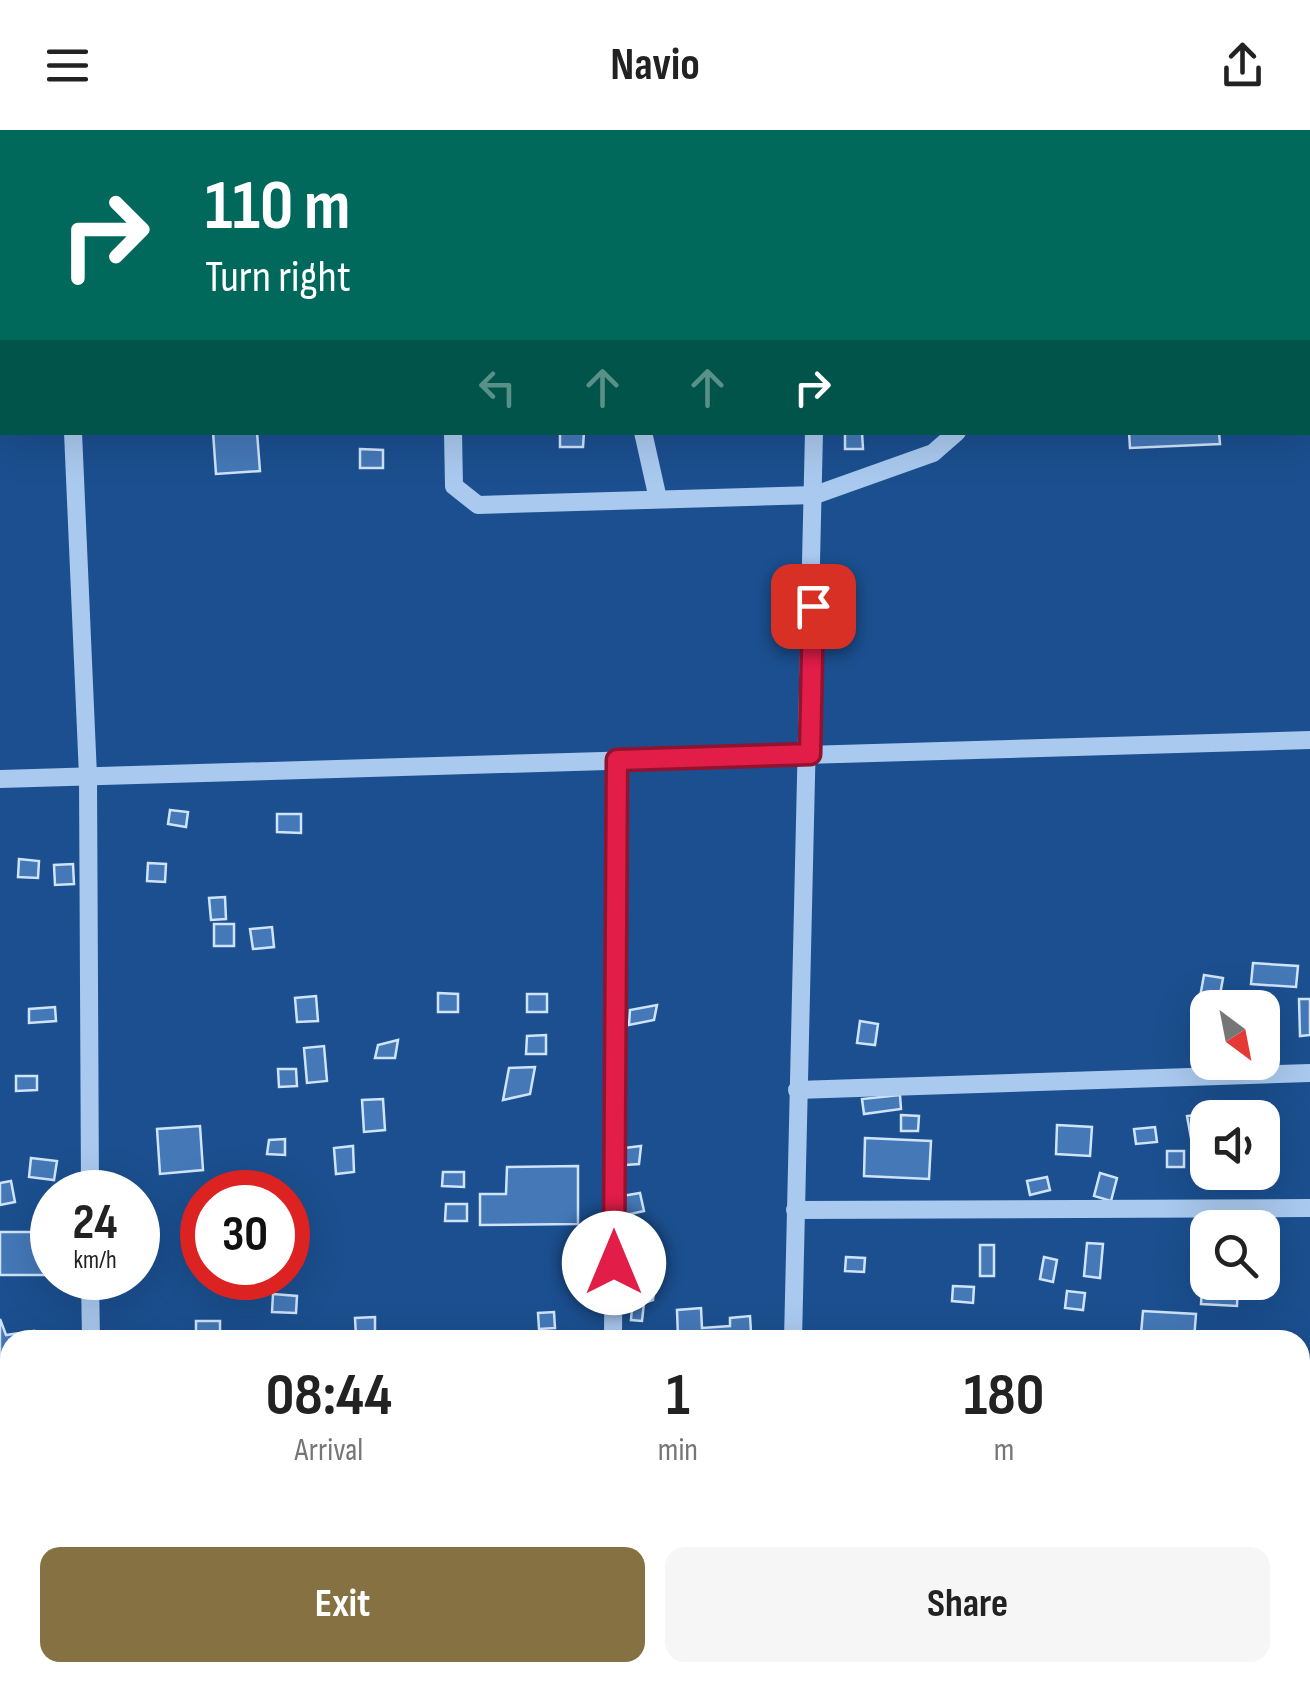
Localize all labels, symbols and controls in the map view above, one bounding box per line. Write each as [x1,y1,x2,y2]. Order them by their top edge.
icon: menu [40,38,95,93]
text: Navio [610,38,700,93]
icon: share [1215,38,1270,93]
text: 110 m [205,165,351,249]
icon: right [40,170,170,300]
text: Turn right [205,250,351,305]
icon: left [470,360,525,415]
icon: ahead [575,360,630,415]
icon: ahead [680,360,735,415]
icon: right [785,360,840,415]
pin [771,564,856,649]
icon: arrive [786,579,841,634]
north arrow [1190,990,1280,1080]
map controls [1190,990,1280,1300]
button: sound [1190,1100,1280,1190]
speed limit sign: 30 [180,1170,310,1300]
text: 24 [73,1193,117,1253]
button: search [1190,1210,1280,1300]
position arrow [562,1211,666,1315]
text: km/h [73,1245,117,1276]
text: 08:44 [266,1360,392,1432]
text: 1 [666,1360,690,1432]
text: 180 [964,1360,1044,1432]
text: Arrival [295,1431,363,1470]
text: min [658,1431,698,1470]
text: m [994,1431,1014,1470]
button: Exit [40,1547,645,1662]
button: Share [665,1547,1270,1662]

